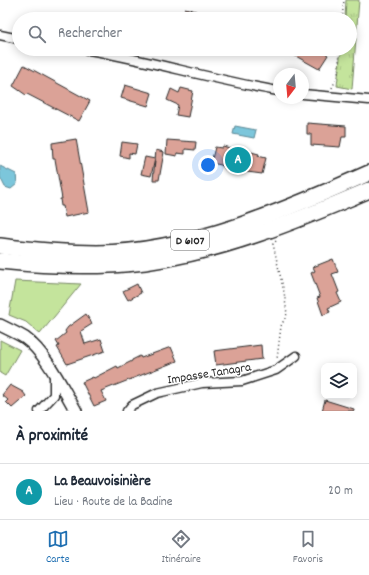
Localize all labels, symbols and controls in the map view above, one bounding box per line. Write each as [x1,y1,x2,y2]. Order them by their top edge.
search box [12,12,357,56]
icon: search [26,23,48,45]
text: Rechercher [58,23,122,45]
north arrow [273,68,309,104]
pin: A [225,145,251,175]
your location [198,155,218,175]
road number: D 6107 [171,230,209,250]
street label: Impasse Tanagra [166,358,254,390]
map controls [321,363,357,399]
button: layers [321,363,357,399]
text: À proximité [16,425,88,449]
text: La Beauvoisinière [54,471,151,493]
text: A [25,482,33,501]
text: 20 m [328,482,353,501]
text: Lieu · Route de la Badine [54,493,173,512]
tab: Carte [46,528,70,568]
tab: Itinéraire [161,528,201,568]
tab: Favoris [293,528,323,568]

